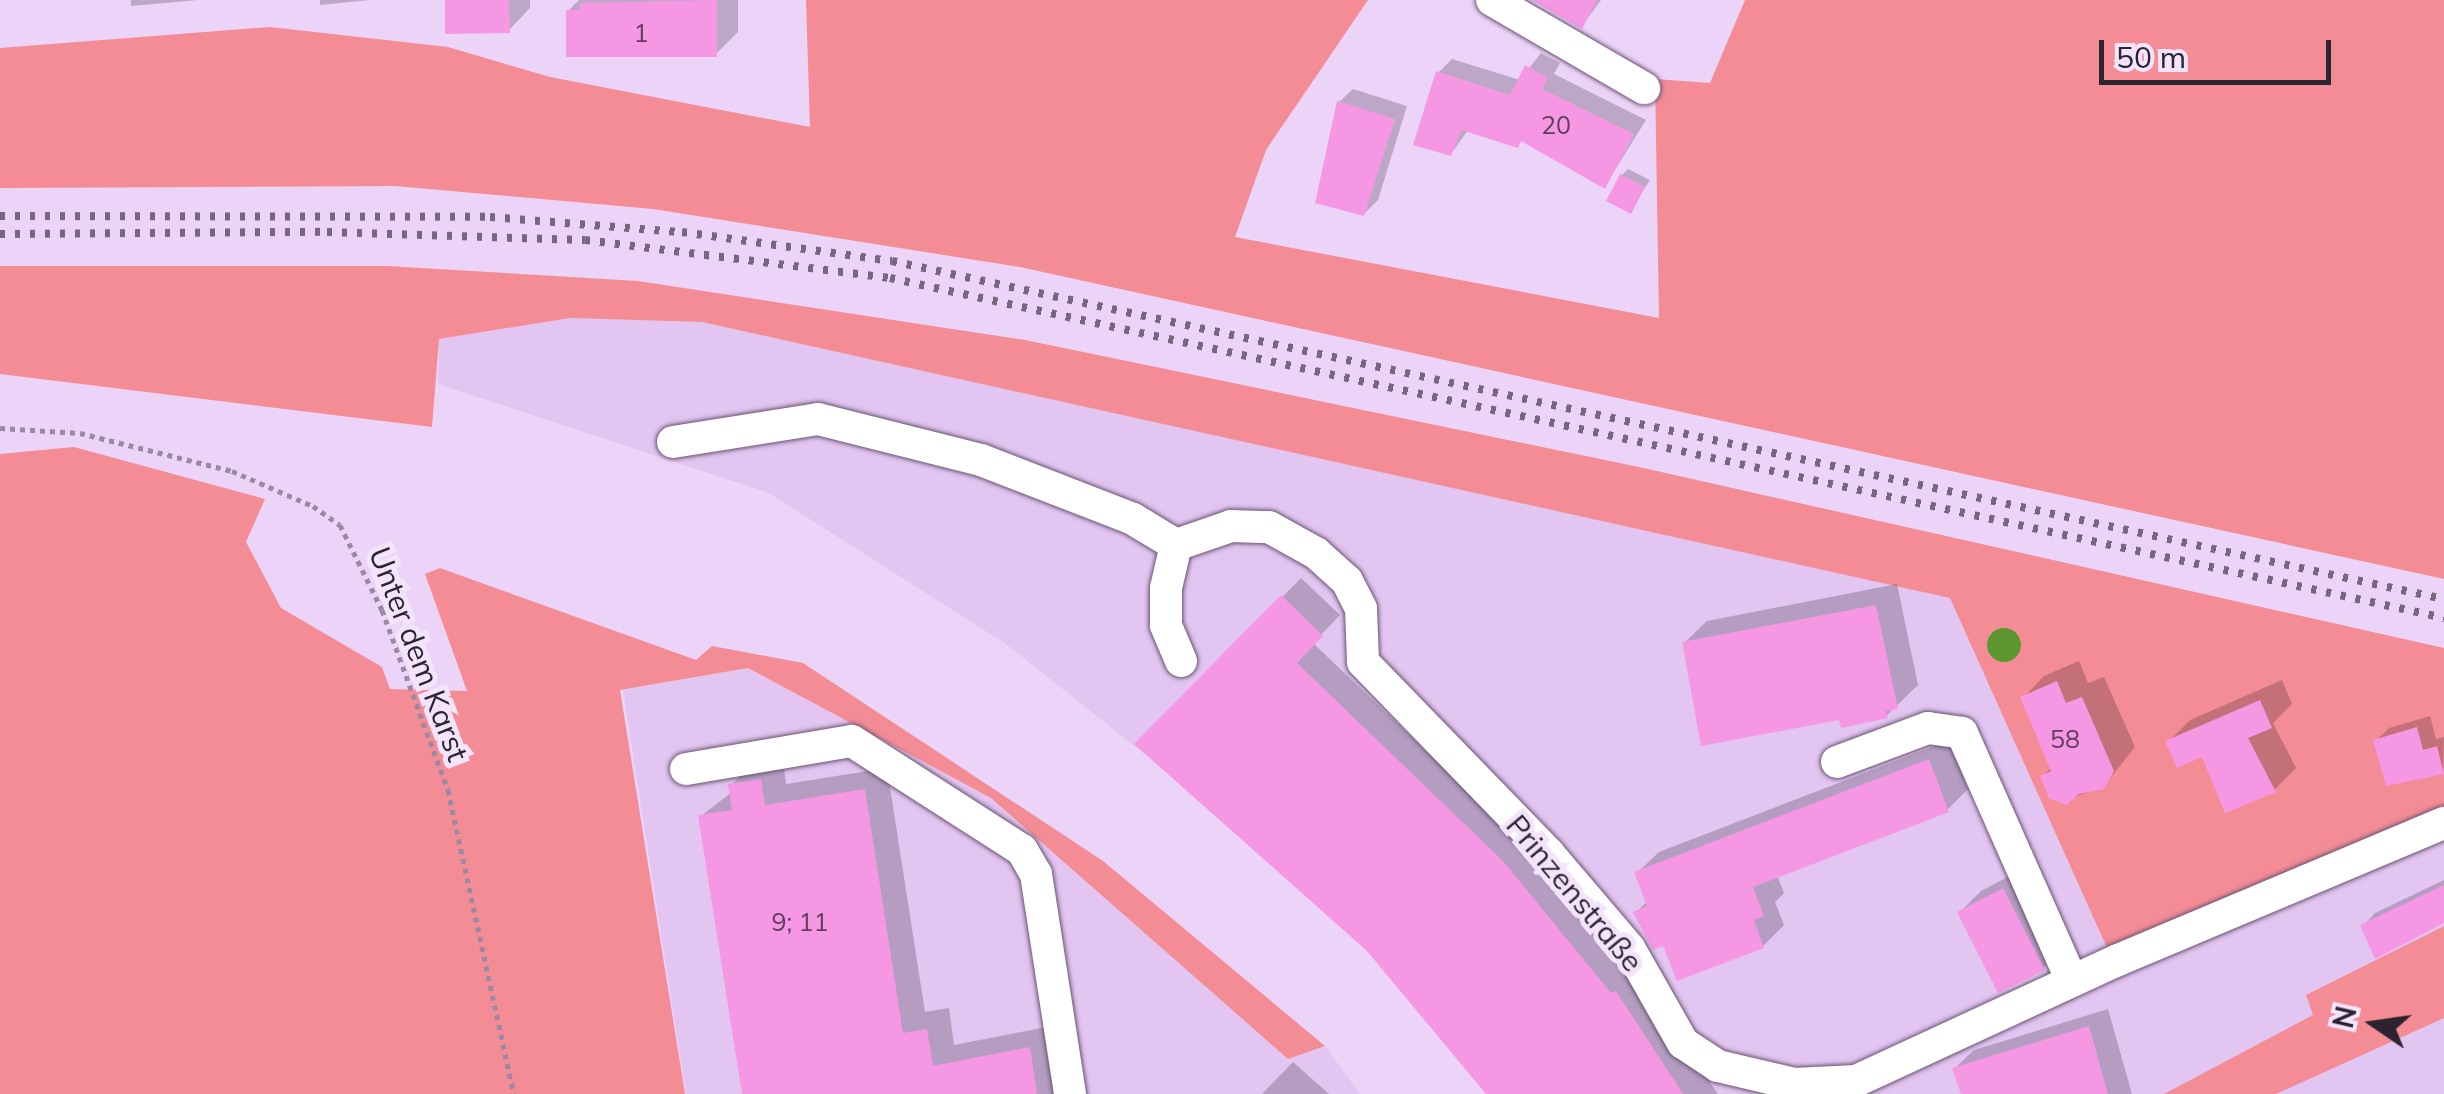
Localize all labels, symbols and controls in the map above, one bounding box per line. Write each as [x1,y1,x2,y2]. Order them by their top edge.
house number: 1 [634,18,648,48]
scale bar [2104,20,2336,82]
text: 50 m [2116,38,2186,76]
house number: 20 [1541,110,1571,140]
street label: Unter dem Karst [362,542,476,766]
house number: 58 [2050,724,2080,754]
street label: Prinzenstraße [1499,807,1651,979]
house number: 9; 11 [771,907,829,937]
north arrow [2324,974,2424,1074]
text: N [2325,1003,2364,1031]

